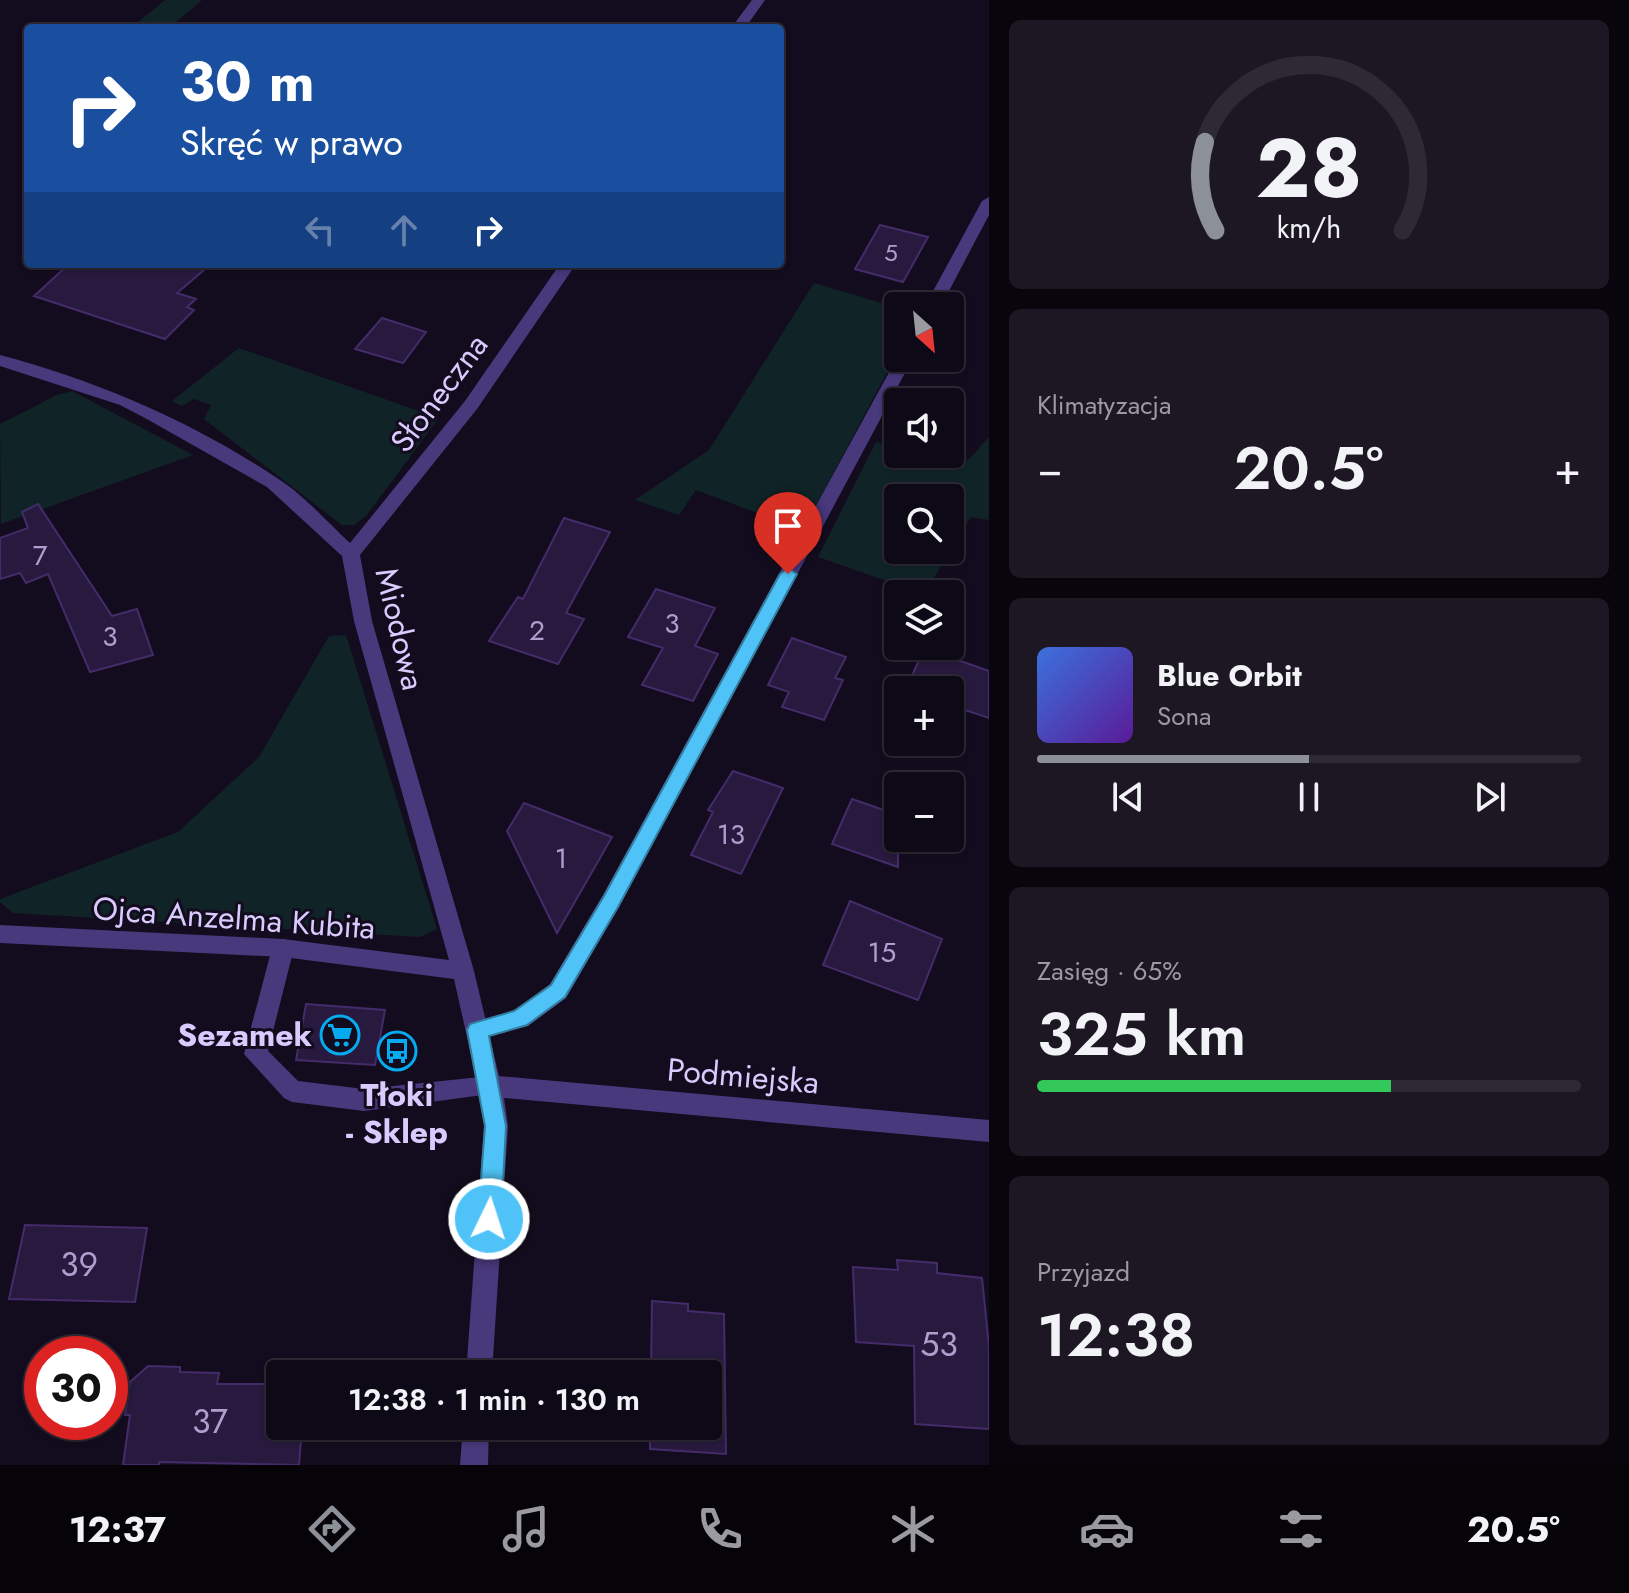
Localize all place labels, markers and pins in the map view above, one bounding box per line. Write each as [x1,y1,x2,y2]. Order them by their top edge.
pin [754,492,822,574]
place label: Sezamek [177,1012,313,1058]
supermarket icon: Sezamek [319,1014,361,1056]
bus stop icon: Tłoki - Sklep [376,1030,418,1072]
place label: Tłoki - Sklep [346,1072,448,1155]

